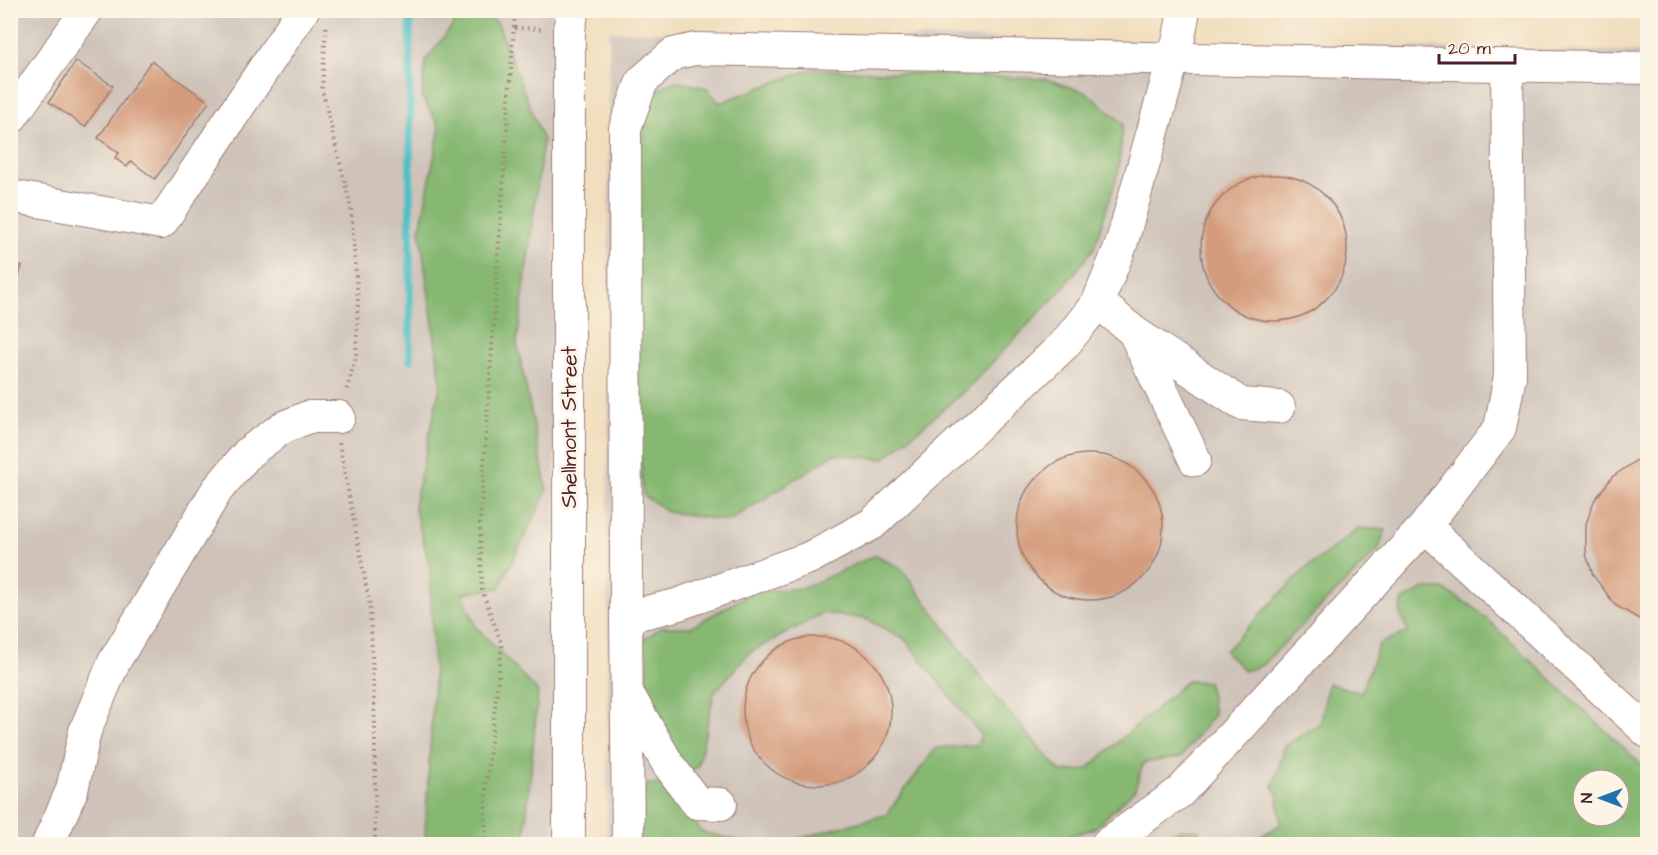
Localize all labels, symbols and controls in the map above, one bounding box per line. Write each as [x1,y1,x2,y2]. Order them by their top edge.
scale bar [1439,27,1516,65]
text: 20 m [1448,36,1491,61]
street label: Shellmont Street [555,345,584,508]
north arrow [1571,768,1631,828]
text: N [1576,793,1598,803]

